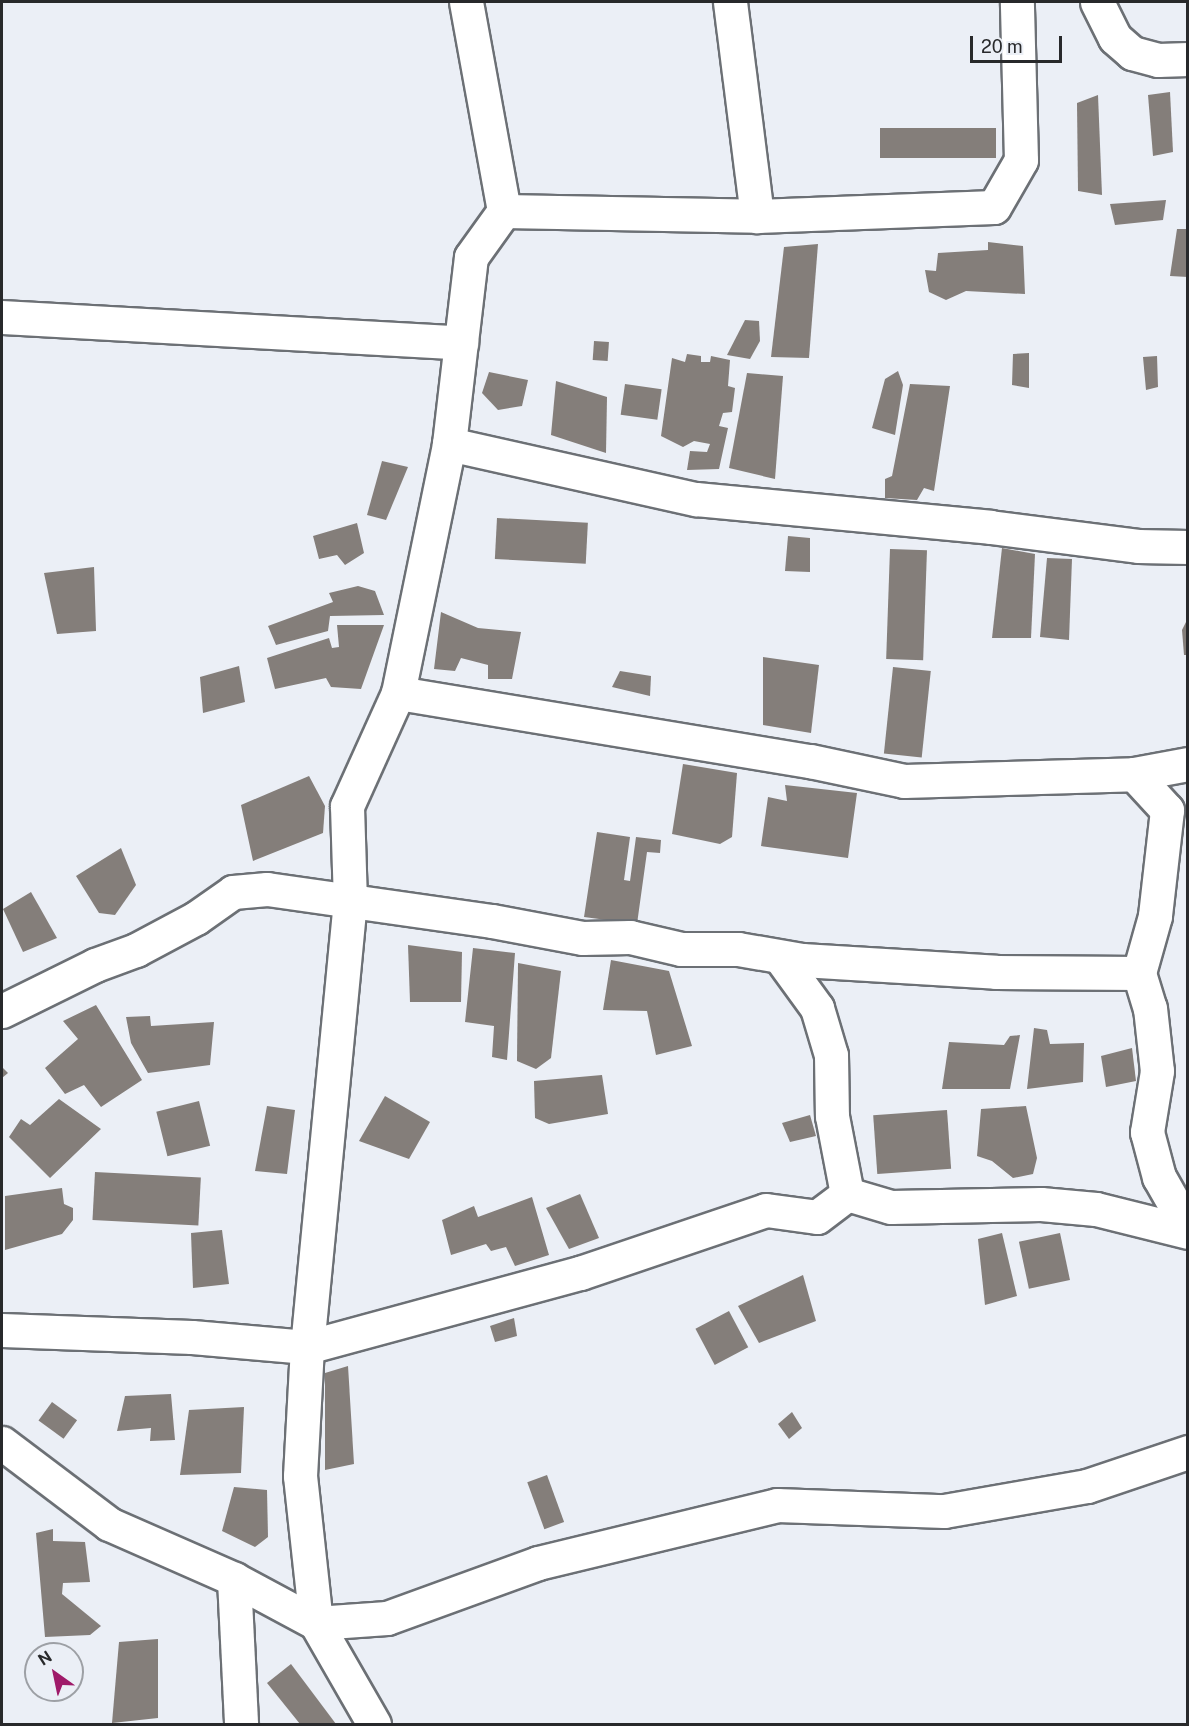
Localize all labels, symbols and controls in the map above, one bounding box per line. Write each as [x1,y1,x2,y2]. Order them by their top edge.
scale bar [973,24,1064,62]
text: 20 m [981,36,1023,57]
north arrow [24,1642,84,1702]
text: N [35,1647,55,1670]

